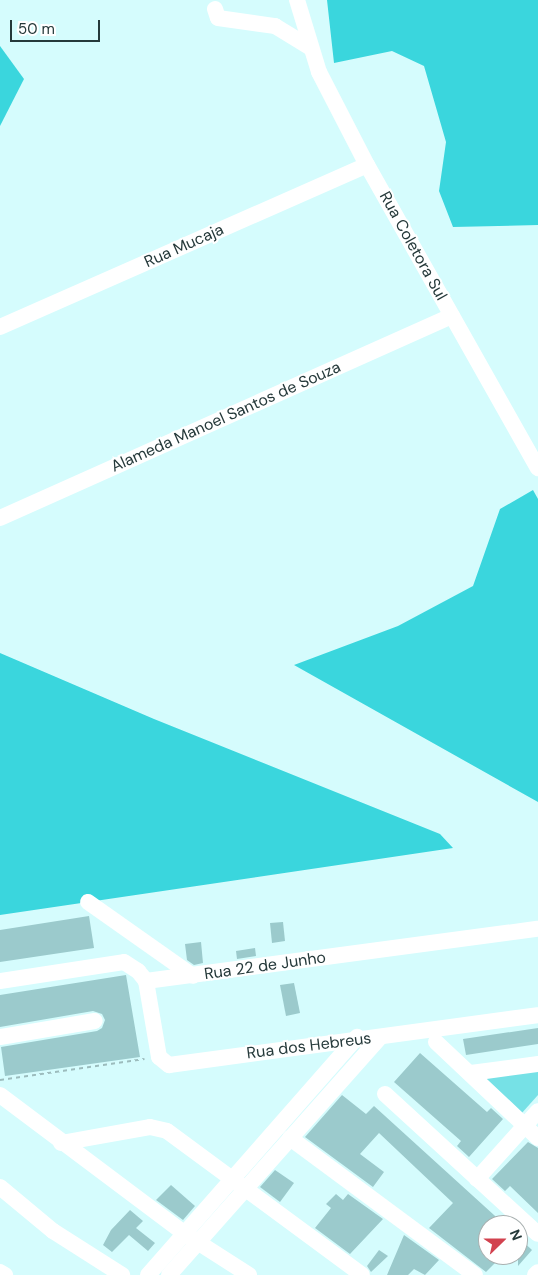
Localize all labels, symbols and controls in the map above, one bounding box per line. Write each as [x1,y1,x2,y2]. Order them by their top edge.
scale bar [12,10,102,42]
text: 50 m [18,19,55,39]
street label: Rua Coletora Sul [375,188,451,304]
street label: Rua Mucaja [141,220,227,272]
street label: Alameda Manoel Santos de Souza [108,358,344,476]
street label: Rua 22 de Junho [203,948,327,984]
street label: Rua dos Hebreus [246,1029,372,1063]
north arrow [478,1215,528,1265]
text: N [506,1227,526,1243]

